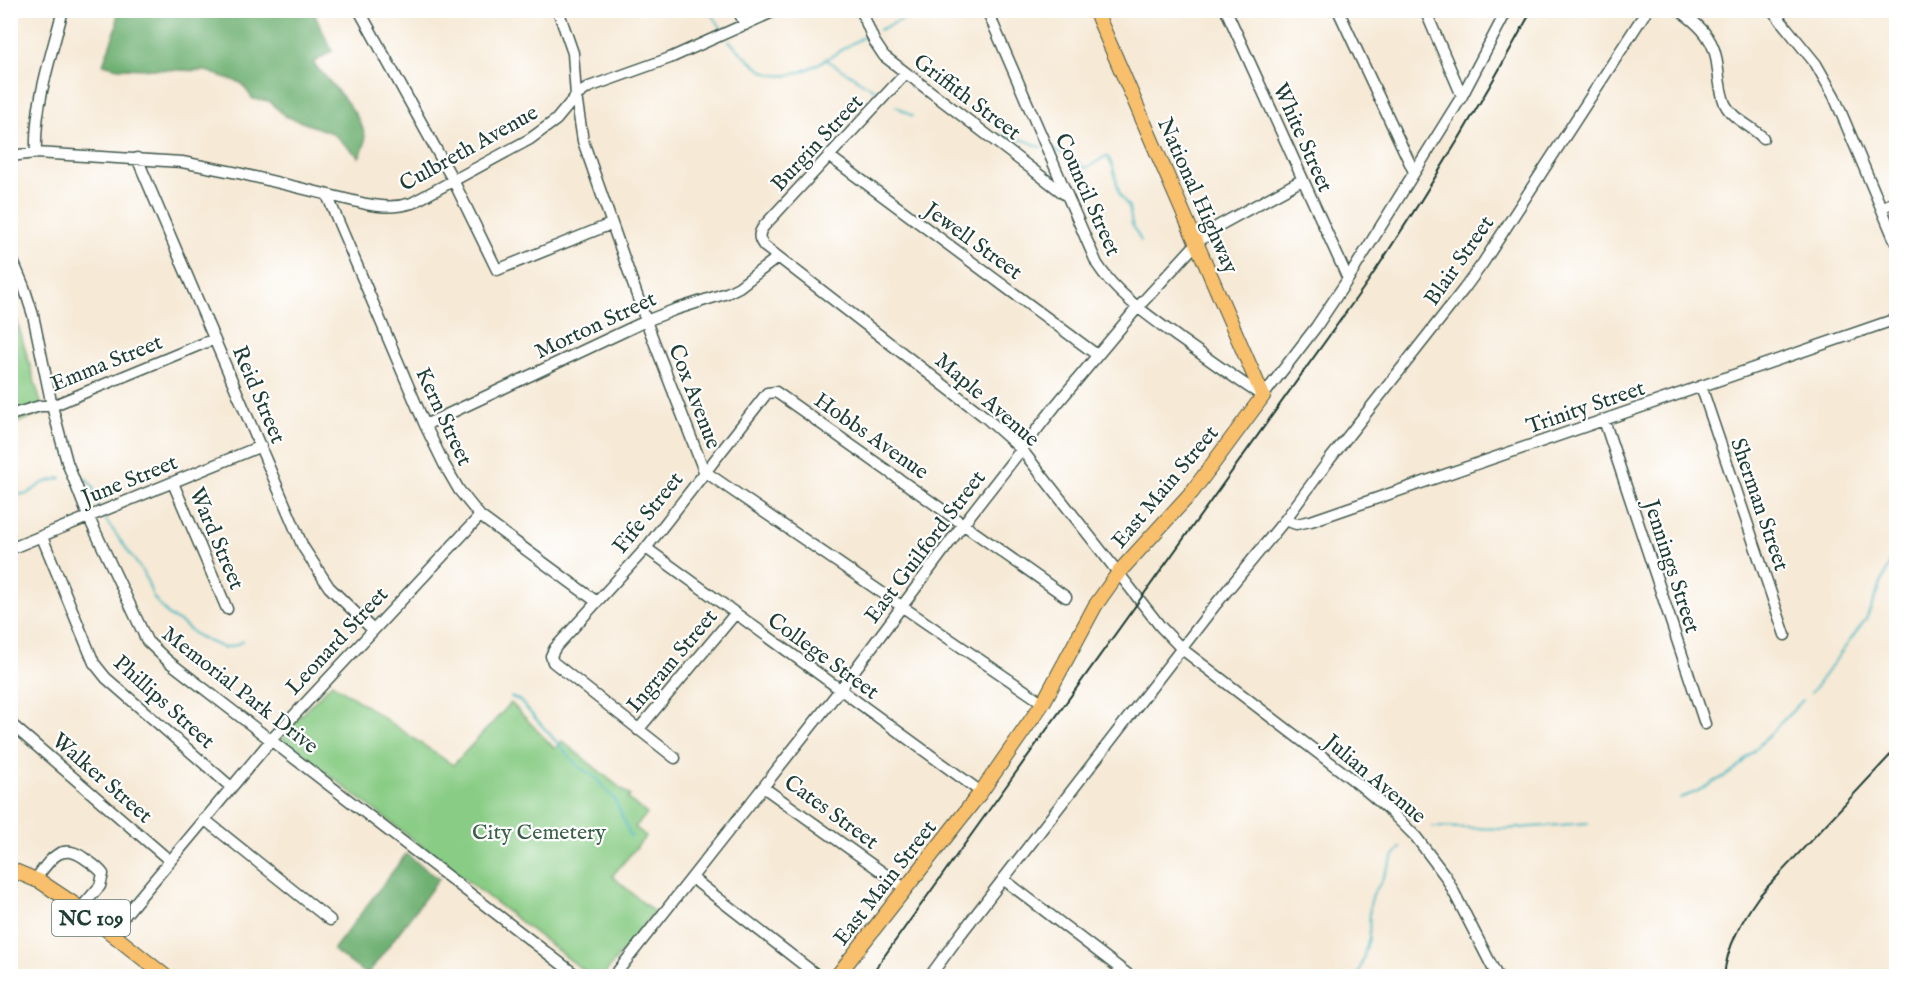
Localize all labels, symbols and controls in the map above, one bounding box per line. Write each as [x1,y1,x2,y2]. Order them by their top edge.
street label: Griffith Street [908,48,1026,147]
street label: White Street [1266,79,1339,197]
street label: Burgin Street [765,88,870,198]
street label: Culbreth Avenue [395,99,543,198]
street label: National Highway [1150,114,1244,278]
street label: Council Street [1048,129,1127,261]
street label: Jewell Street [916,195,1028,287]
street label: Blair Street [1418,210,1501,312]
street label: Morton Street [531,285,661,366]
street label: Emma Street [47,329,167,399]
street label: Cox Avenue [661,340,727,453]
street label: Reid Street [225,342,291,448]
street label: Maple Avenue [928,347,1045,454]
street label: Kern Street [408,363,478,471]
street label: Trinity Street [1523,374,1649,441]
street label: Hobbs Avenue [808,387,934,486]
street label: East Main Street [1106,420,1225,555]
street label: Sherman Street [1723,434,1795,575]
street label: June Street [75,449,182,514]
street label: East Guilford Street [859,465,993,629]
street label: Fife Street [607,466,690,560]
street label: Ward Street [182,483,250,595]
street label: Jennings Street [1635,493,1706,637]
street label: Leonard Street [280,581,395,701]
street label: Ingram Street [621,603,724,719]
street label: College Street [762,607,884,707]
street label: Memorial Park Drive [156,621,324,761]
street label: Phillips Street [107,649,221,756]
street label: Walker Street [46,727,158,830]
street label: Julian Avenue [1316,727,1432,830]
street label: Cates Street [778,769,884,857]
street label: East Main Street [828,814,944,952]
park label: City Cemetery [472,819,606,847]
road number: NC 109 [52,900,130,936]

